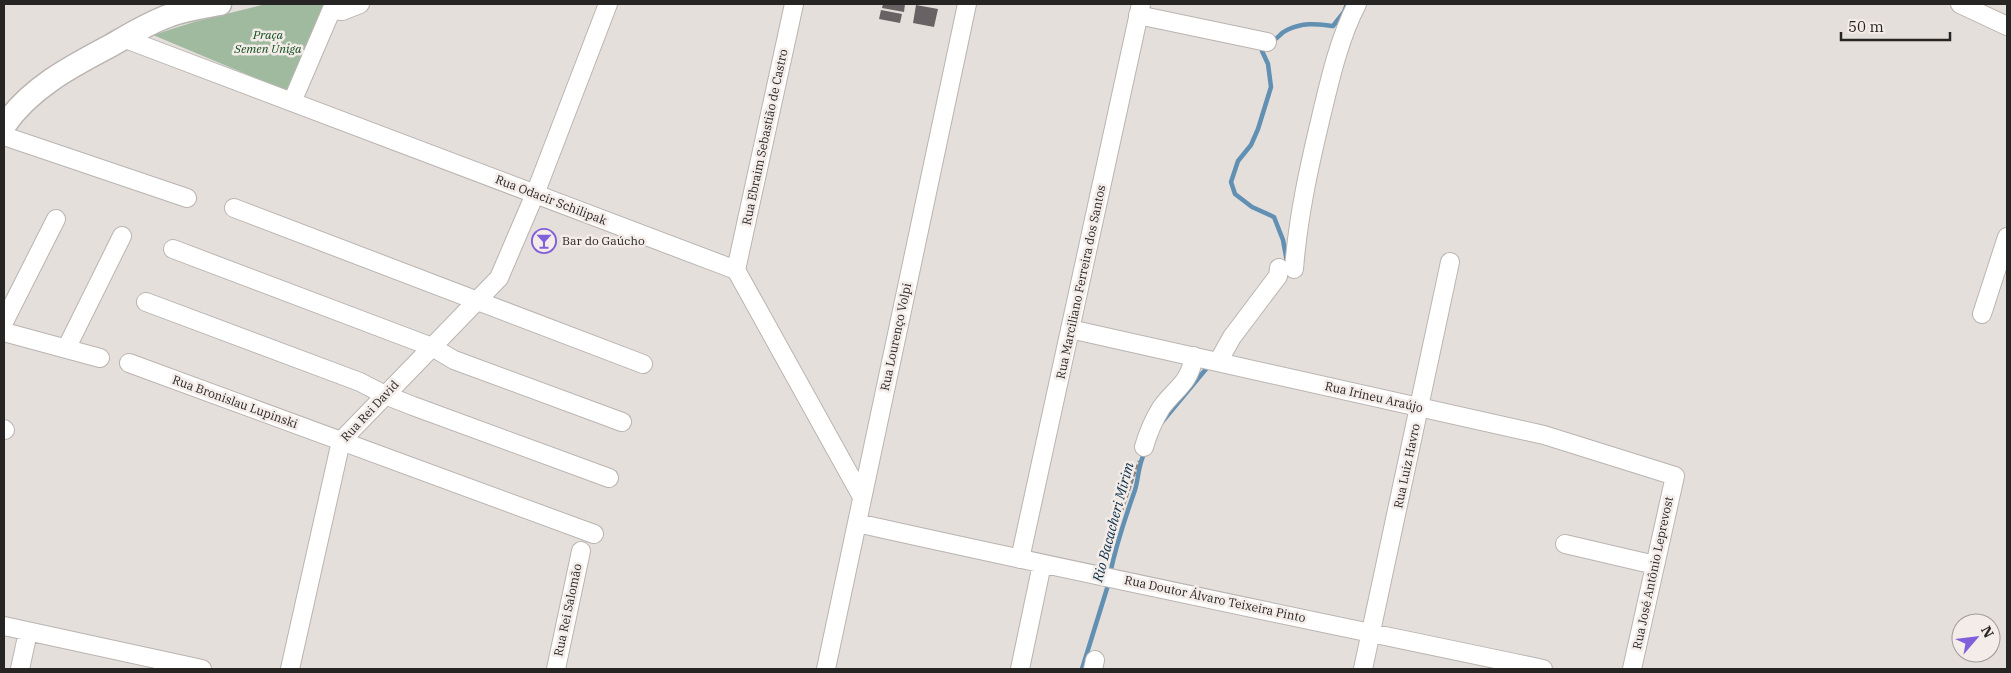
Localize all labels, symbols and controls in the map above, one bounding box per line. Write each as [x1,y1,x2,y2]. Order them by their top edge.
scale bar [1841,10,1950,42]
text: 50 m [1848,17,1884,36]
park label: Praça Semen Úniga [233,27,302,56]
street label: Rua Ebraim Sebastião de Castro [739,47,791,226]
street label: Rua Odacir Schilipak [493,171,609,228]
street label: Rua Marciliano Ferreira dos Santos [1053,183,1108,380]
bar icon: Bar do Gaúcho [531,228,557,254]
place label: Bar do Gaúcho [562,233,645,248]
street label: Rua Lourenço Volpi [877,281,914,392]
street label: Rua Bronislau Lupinski [170,372,300,431]
street label: Rua Rei David [338,377,402,444]
street label: Rua Irineu Araújo [1324,378,1425,415]
street label: Rua Luiz Havro [1390,422,1423,510]
water label: Rio Bacacheri Mirim [1088,460,1138,585]
street label: Rua José Antônio Leprevost [1629,495,1676,651]
street label: Rua Rei Salomão [550,562,585,658]
street label: Rua Doutor Álvaro Teixeira Pinto [1123,572,1307,625]
north arrow [1951,613,2001,663]
text: N [1977,623,1998,641]

